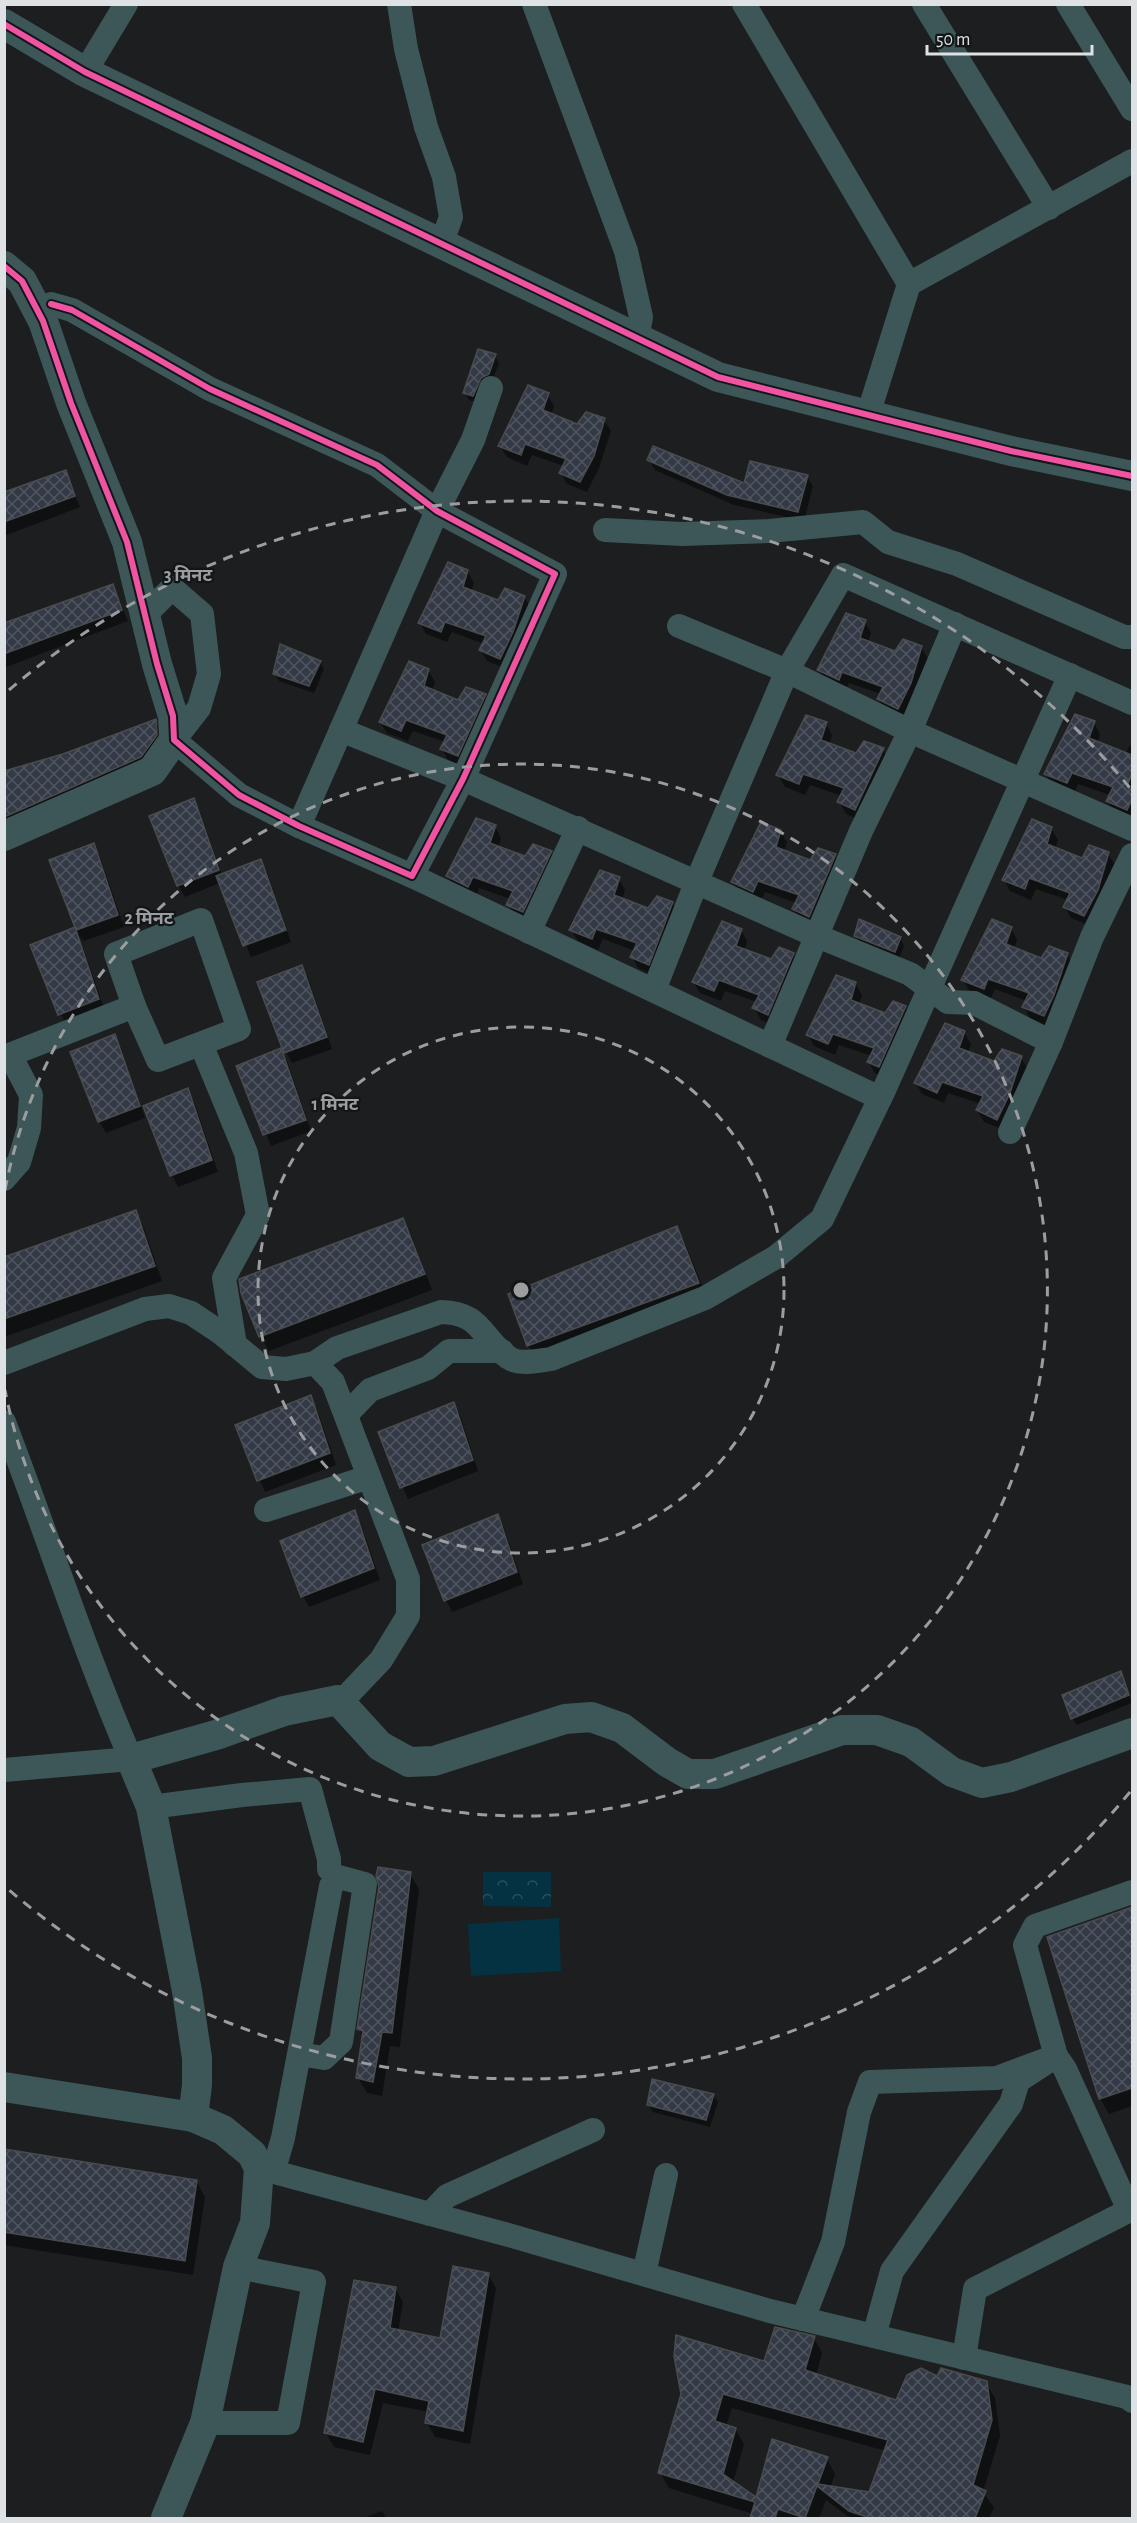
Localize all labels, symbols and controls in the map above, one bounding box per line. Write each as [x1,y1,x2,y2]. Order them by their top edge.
scale bar [927,18,1092,56]
text: 50 m [936,31,970,49]
text: 3 मिनट [164,565,212,585]
text: 2 मिनट [125,908,174,928]
text: 1 मिनट [312,1094,359,1114]
centre of rings [511,1280,531,1300]

